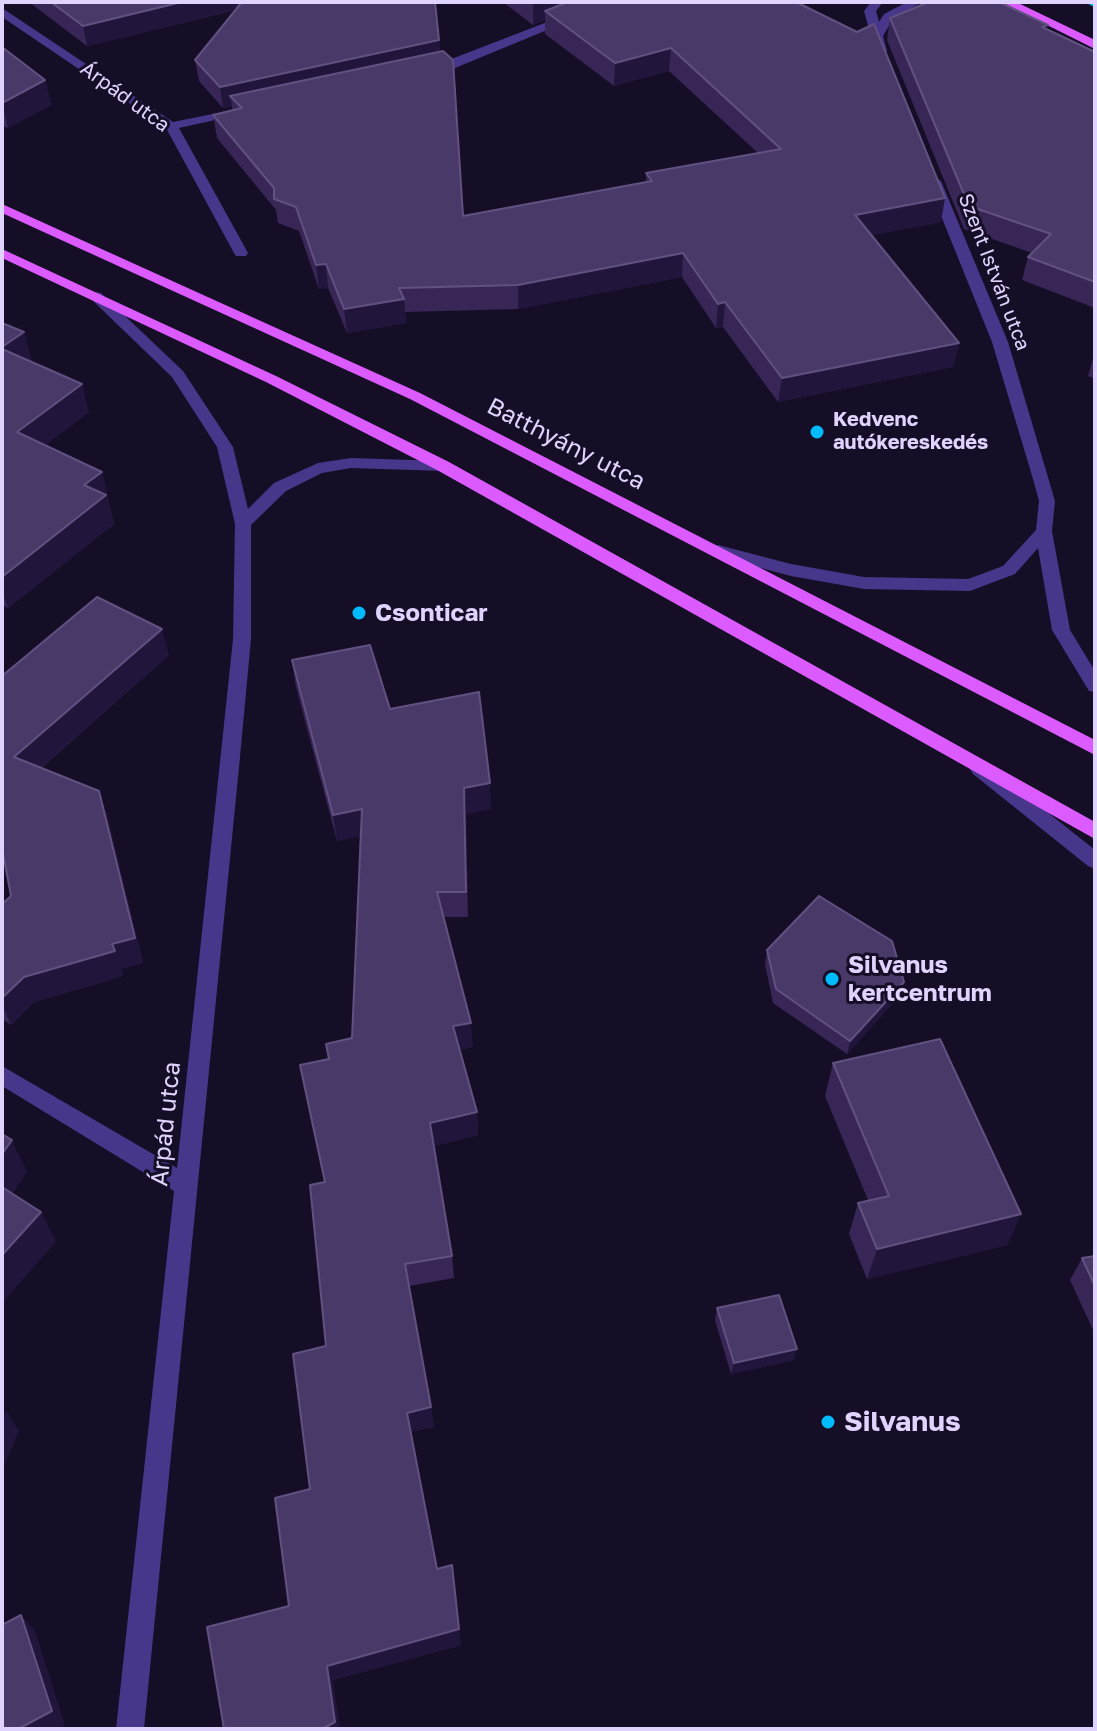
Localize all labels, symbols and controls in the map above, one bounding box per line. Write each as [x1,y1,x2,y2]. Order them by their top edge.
street label: Árpád utca [76,57,174,137]
street label: Szent István utca [953,190,1035,354]
street label: Batthyány utca [482,392,650,496]
place label: Kedvenc autókereskedés [833,408,988,455]
marker: Kedvenc autókereskedés [808,423,826,441]
place label: Csonticar [375,599,488,627]
marker: Csonticar [350,604,368,622]
place label: Silvanus kertcentrum [848,951,992,1007]
marker: Silvanus kertcentrum [823,970,841,988]
street label: Árpád utca [145,1060,187,1188]
place label: Silvanus [844,1405,961,1439]
marker: Silvanus [819,1413,837,1431]

